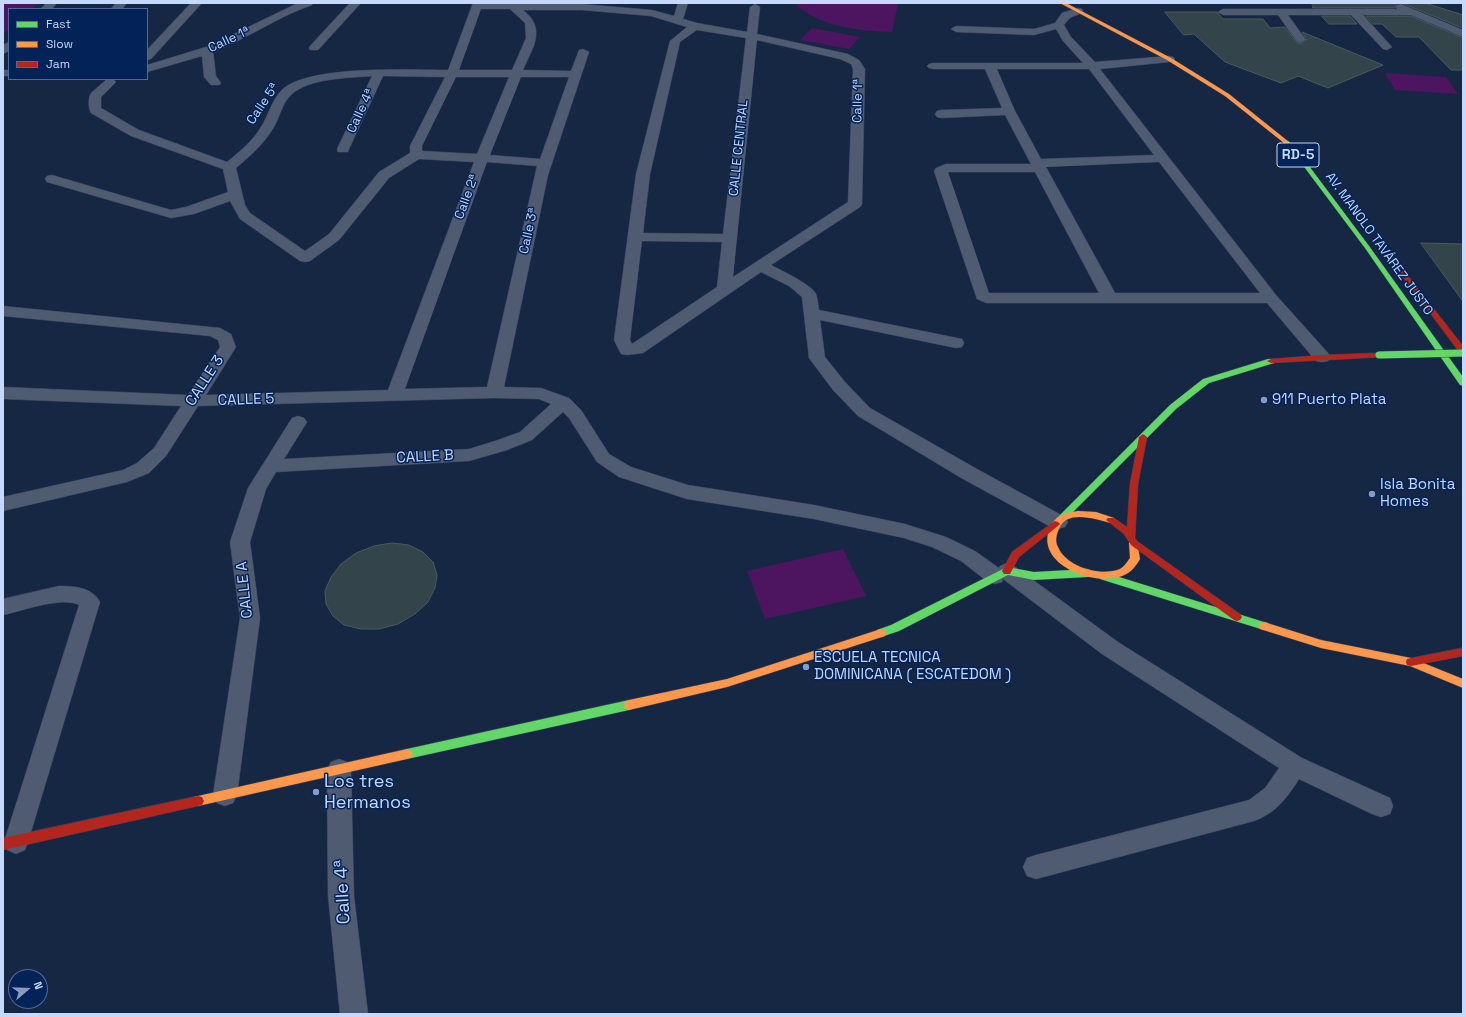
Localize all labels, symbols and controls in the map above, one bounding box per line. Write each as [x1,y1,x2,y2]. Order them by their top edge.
legend [8,8,148,80]
text: Fast [46,16,71,32]
street label: Calle 1ª [206,24,252,56]
text: Slow [46,36,73,52]
text: Jam [46,56,70,72]
street label: Calle 1ª [850,79,866,123]
street label: Calle 5ª [244,80,282,128]
street label: Calle 4ª [344,86,378,136]
street label: CALLE CENTRAL [726,99,752,197]
road number: RD-5 [1277,143,1319,167]
street label: AV. MANOLO TAVÁREZ JUSTO [1322,170,1436,318]
street label: Calle 2ª [452,172,482,222]
street label: Calle 3ª [517,207,541,255]
street label: CALLE 3 [182,352,228,410]
street label: CALLE 5 [217,390,275,410]
place label: 911 Puerto Plata [1272,391,1386,409]
marker: 911 Puerto Plata [1259,395,1269,405]
street label: CALLE B [396,447,454,467]
place label: Isla Bonita Homes [1380,476,1455,511]
marker: Isla Bonita Homes [1367,489,1377,499]
street label: CALLE A [233,561,257,619]
place label: ESCUELA TECNICA DOMINICANA ( ESCATEDOM ) [814,649,1011,684]
marker: ESCUELA TECNICA DOMINICANA ( ESCATEDOM ) [801,662,811,672]
place label: Los tres Hermanos [324,771,411,814]
marker: Los tres Hermanos [311,787,321,797]
street label: Calle 4ª [331,859,355,925]
north arrow [8,969,48,1009]
text: N [31,980,46,991]

